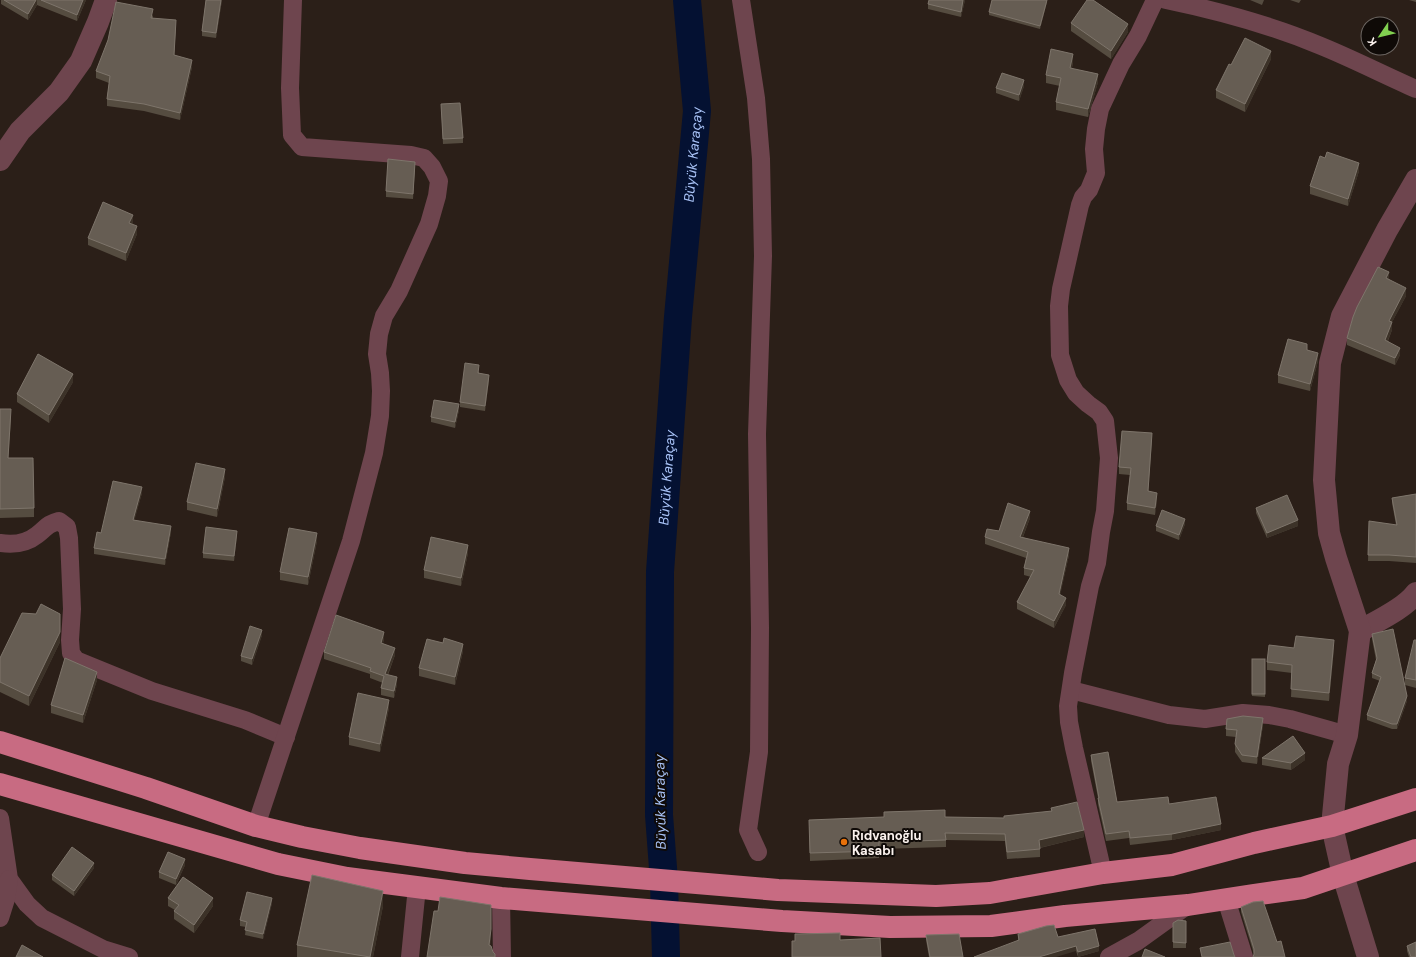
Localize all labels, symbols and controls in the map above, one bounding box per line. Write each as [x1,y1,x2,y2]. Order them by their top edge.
north arrow [1360,16,1400,56]
text: K [1364,35,1380,49]
water label: Büyük Karaçay [680,105,706,203]
water label: Büyük Karaçay [654,428,679,526]
water label: Büyük Karaçay [650,753,670,850]
place label: Rıdvanoğlu Kasabı [852,827,922,859]
marker: Rıdvanoğlu Kasabı [839,837,849,847]

